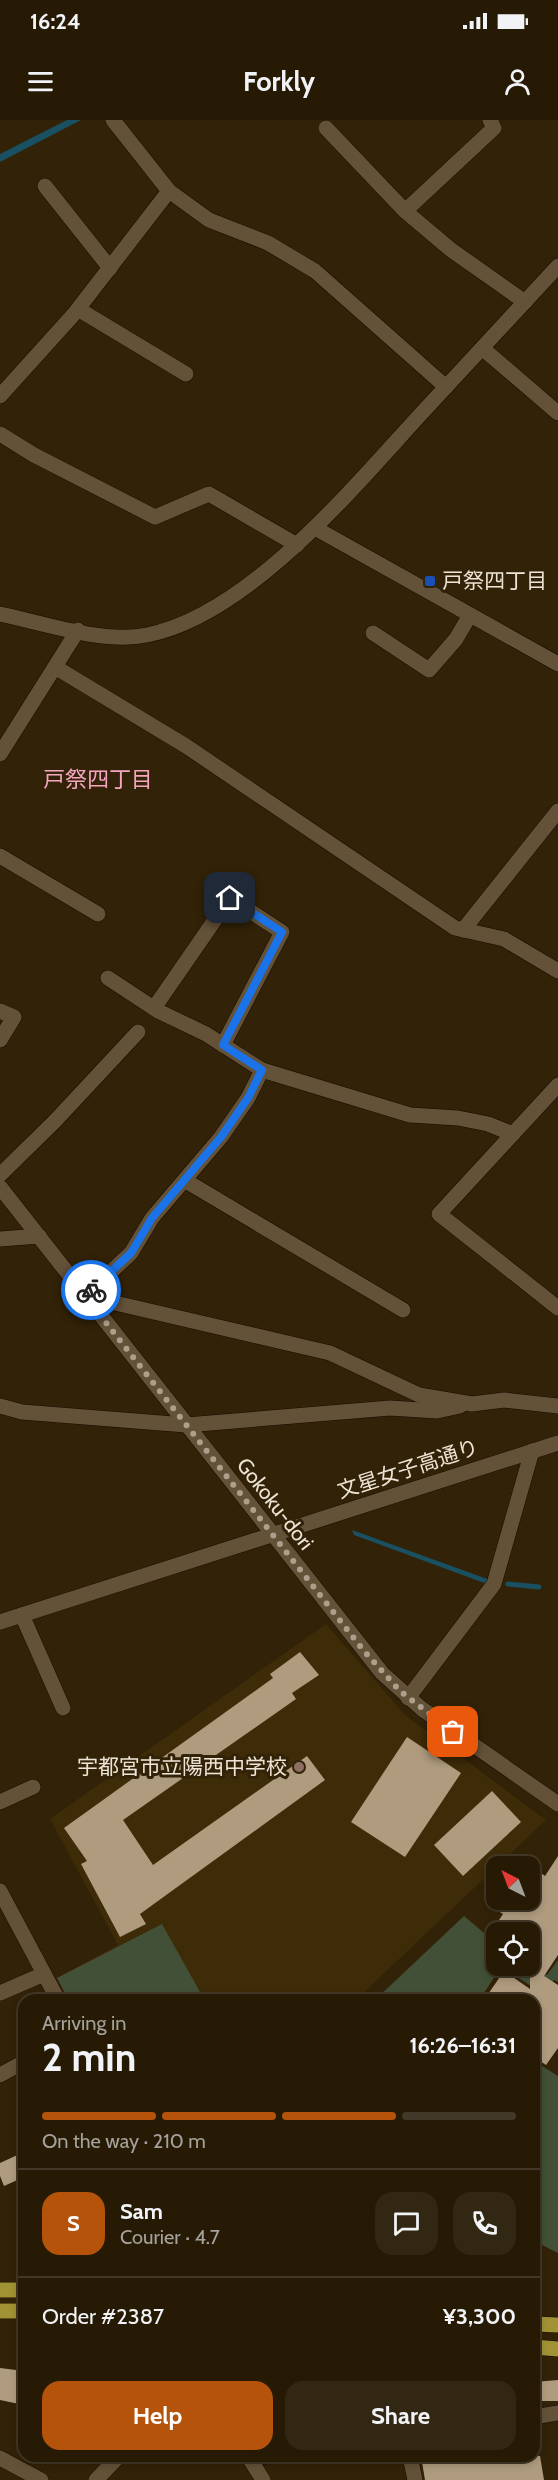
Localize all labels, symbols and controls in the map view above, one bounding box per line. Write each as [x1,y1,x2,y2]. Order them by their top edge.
text: 16:24 [30,8,81,35]
icon: menu [24,65,57,98]
text: Forkly [243,65,315,98]
icon: person [501,65,534,98]
place label: 戸祭四丁目 [442,568,547,593]
marker: 戸祭四丁目 [423,574,437,588]
district label: 戸祭四丁目 [43,766,153,793]
pin [204,872,255,923]
icon: home [213,881,246,914]
courier [61,1260,121,1320]
icon: bike [75,1274,108,1307]
street label: 文星女子高通り [334,1434,482,1503]
street label: Gokoku-dori [232,1453,319,1555]
pin [427,1706,478,1757]
icon: bag [436,1715,469,1748]
place label: 宇都宮市立陽西中学校 [77,1754,287,1779]
marker: 宇都宮市立陽西中学校 [292,1760,306,1774]
north arrow [486,1856,540,1910]
map controls [486,1856,540,1976]
button: locate [486,1922,540,1976]
text: Arriving in [42,2011,126,2035]
text: 16:26–16:31 [409,2032,516,2059]
text: 2 min [42,2033,136,2081]
text: On the way · 210 m [42,2129,206,2153]
button: chat [375,2192,438,2255]
button: phone [453,2192,516,2255]
text: Sam [120,2198,163,2225]
text: S [67,2210,80,2237]
text: Courier · 4.7 [120,2225,220,2249]
text: Order #2387 [42,2303,164,2330]
text: ¥3,300 [443,2303,516,2330]
button: Help [42,2381,273,2450]
button: Share [285,2381,516,2450]

